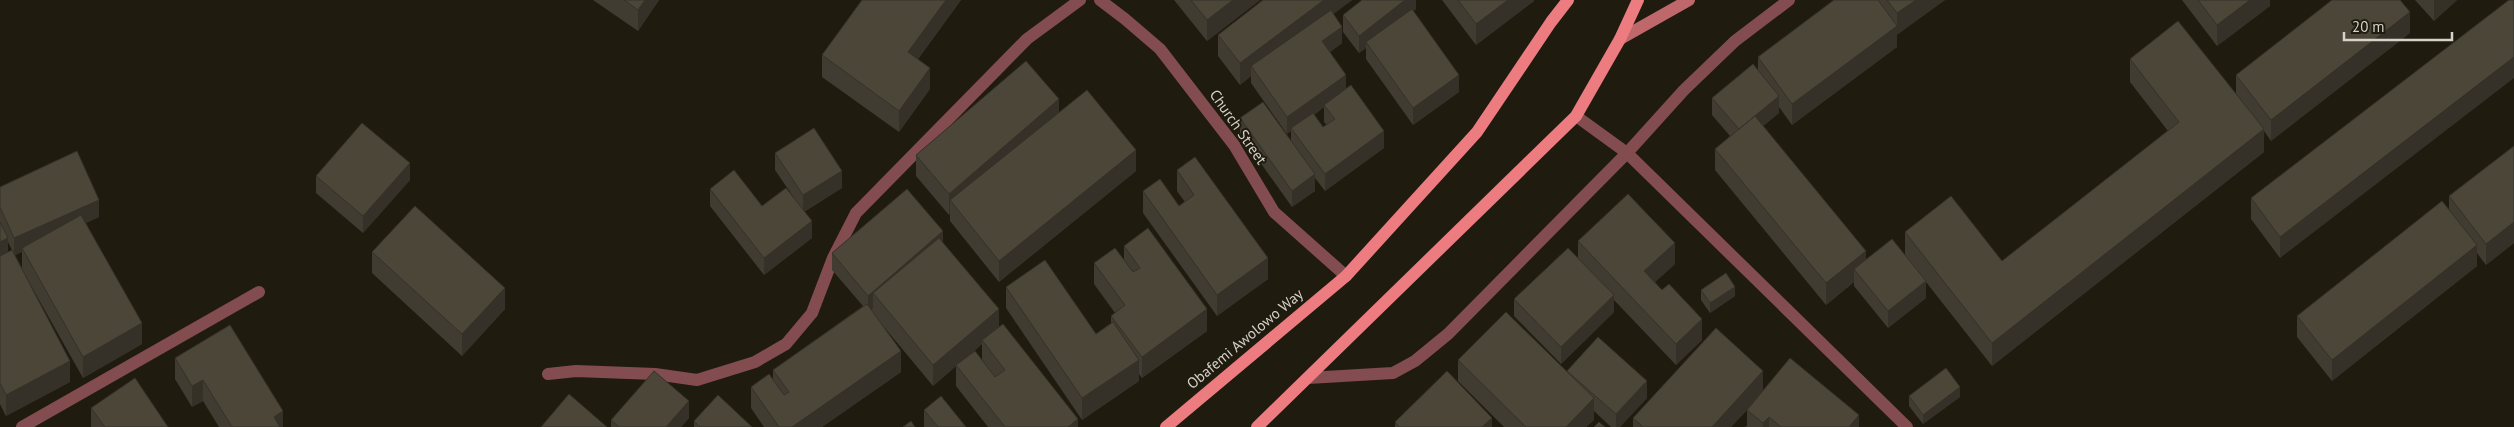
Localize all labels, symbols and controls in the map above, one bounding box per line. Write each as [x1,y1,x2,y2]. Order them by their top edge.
scale bar [2344,10,2452,42]
text: 20 m [2352,17,2385,36]
street label: Church Street [1206,86,1271,168]
street label: Obafemi Awolowo Way [1183,284,1307,393]

